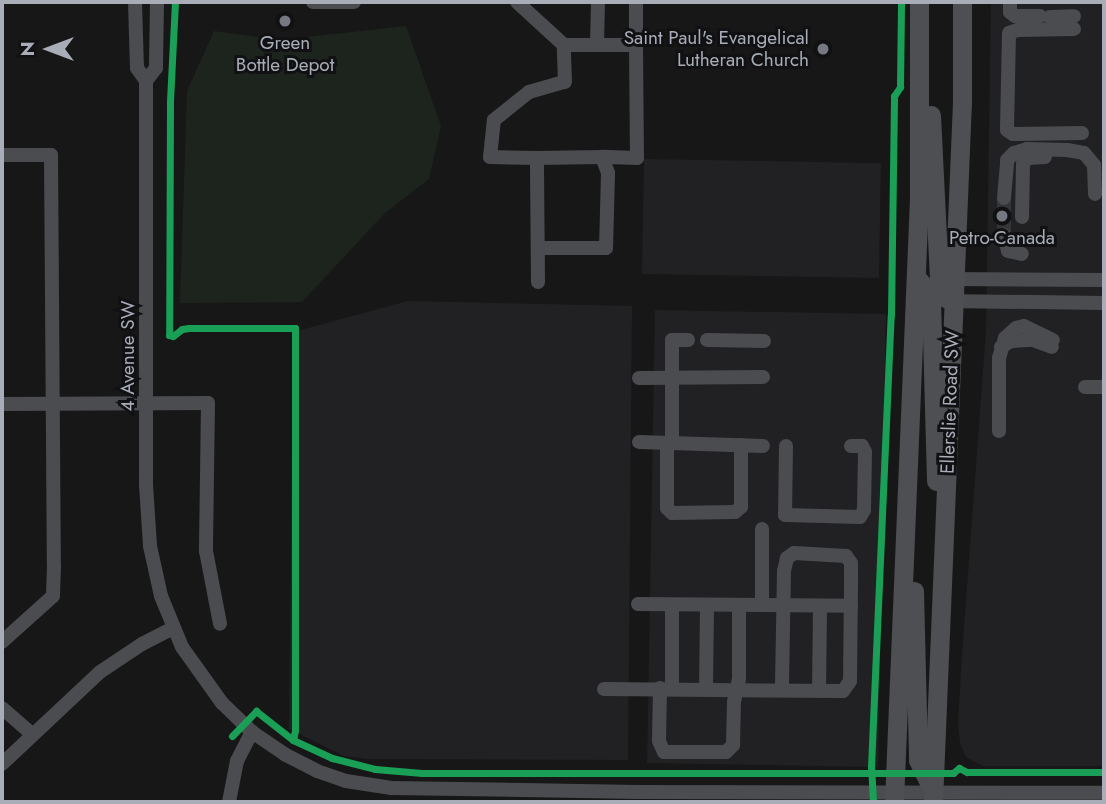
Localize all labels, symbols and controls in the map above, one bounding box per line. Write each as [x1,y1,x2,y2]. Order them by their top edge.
marker: Green Bottle Depot [277,13,293,29]
north arrow [14,14,84,84]
place label: Saint Paul's Evangelical Lutheran Church [624,27,809,71]
place label: Green Bottle Depot [236,32,334,76]
text: N [14,41,41,57]
marker: Saint Paul's Evangelical Lutheran Church [815,41,831,57]
marker: Petro-Canada [994,208,1010,224]
place label: Petro-Canada [949,227,1055,249]
street label: 4 Avenue SW [117,301,139,411]
street label: Ellerslie Road SW [936,330,964,474]

